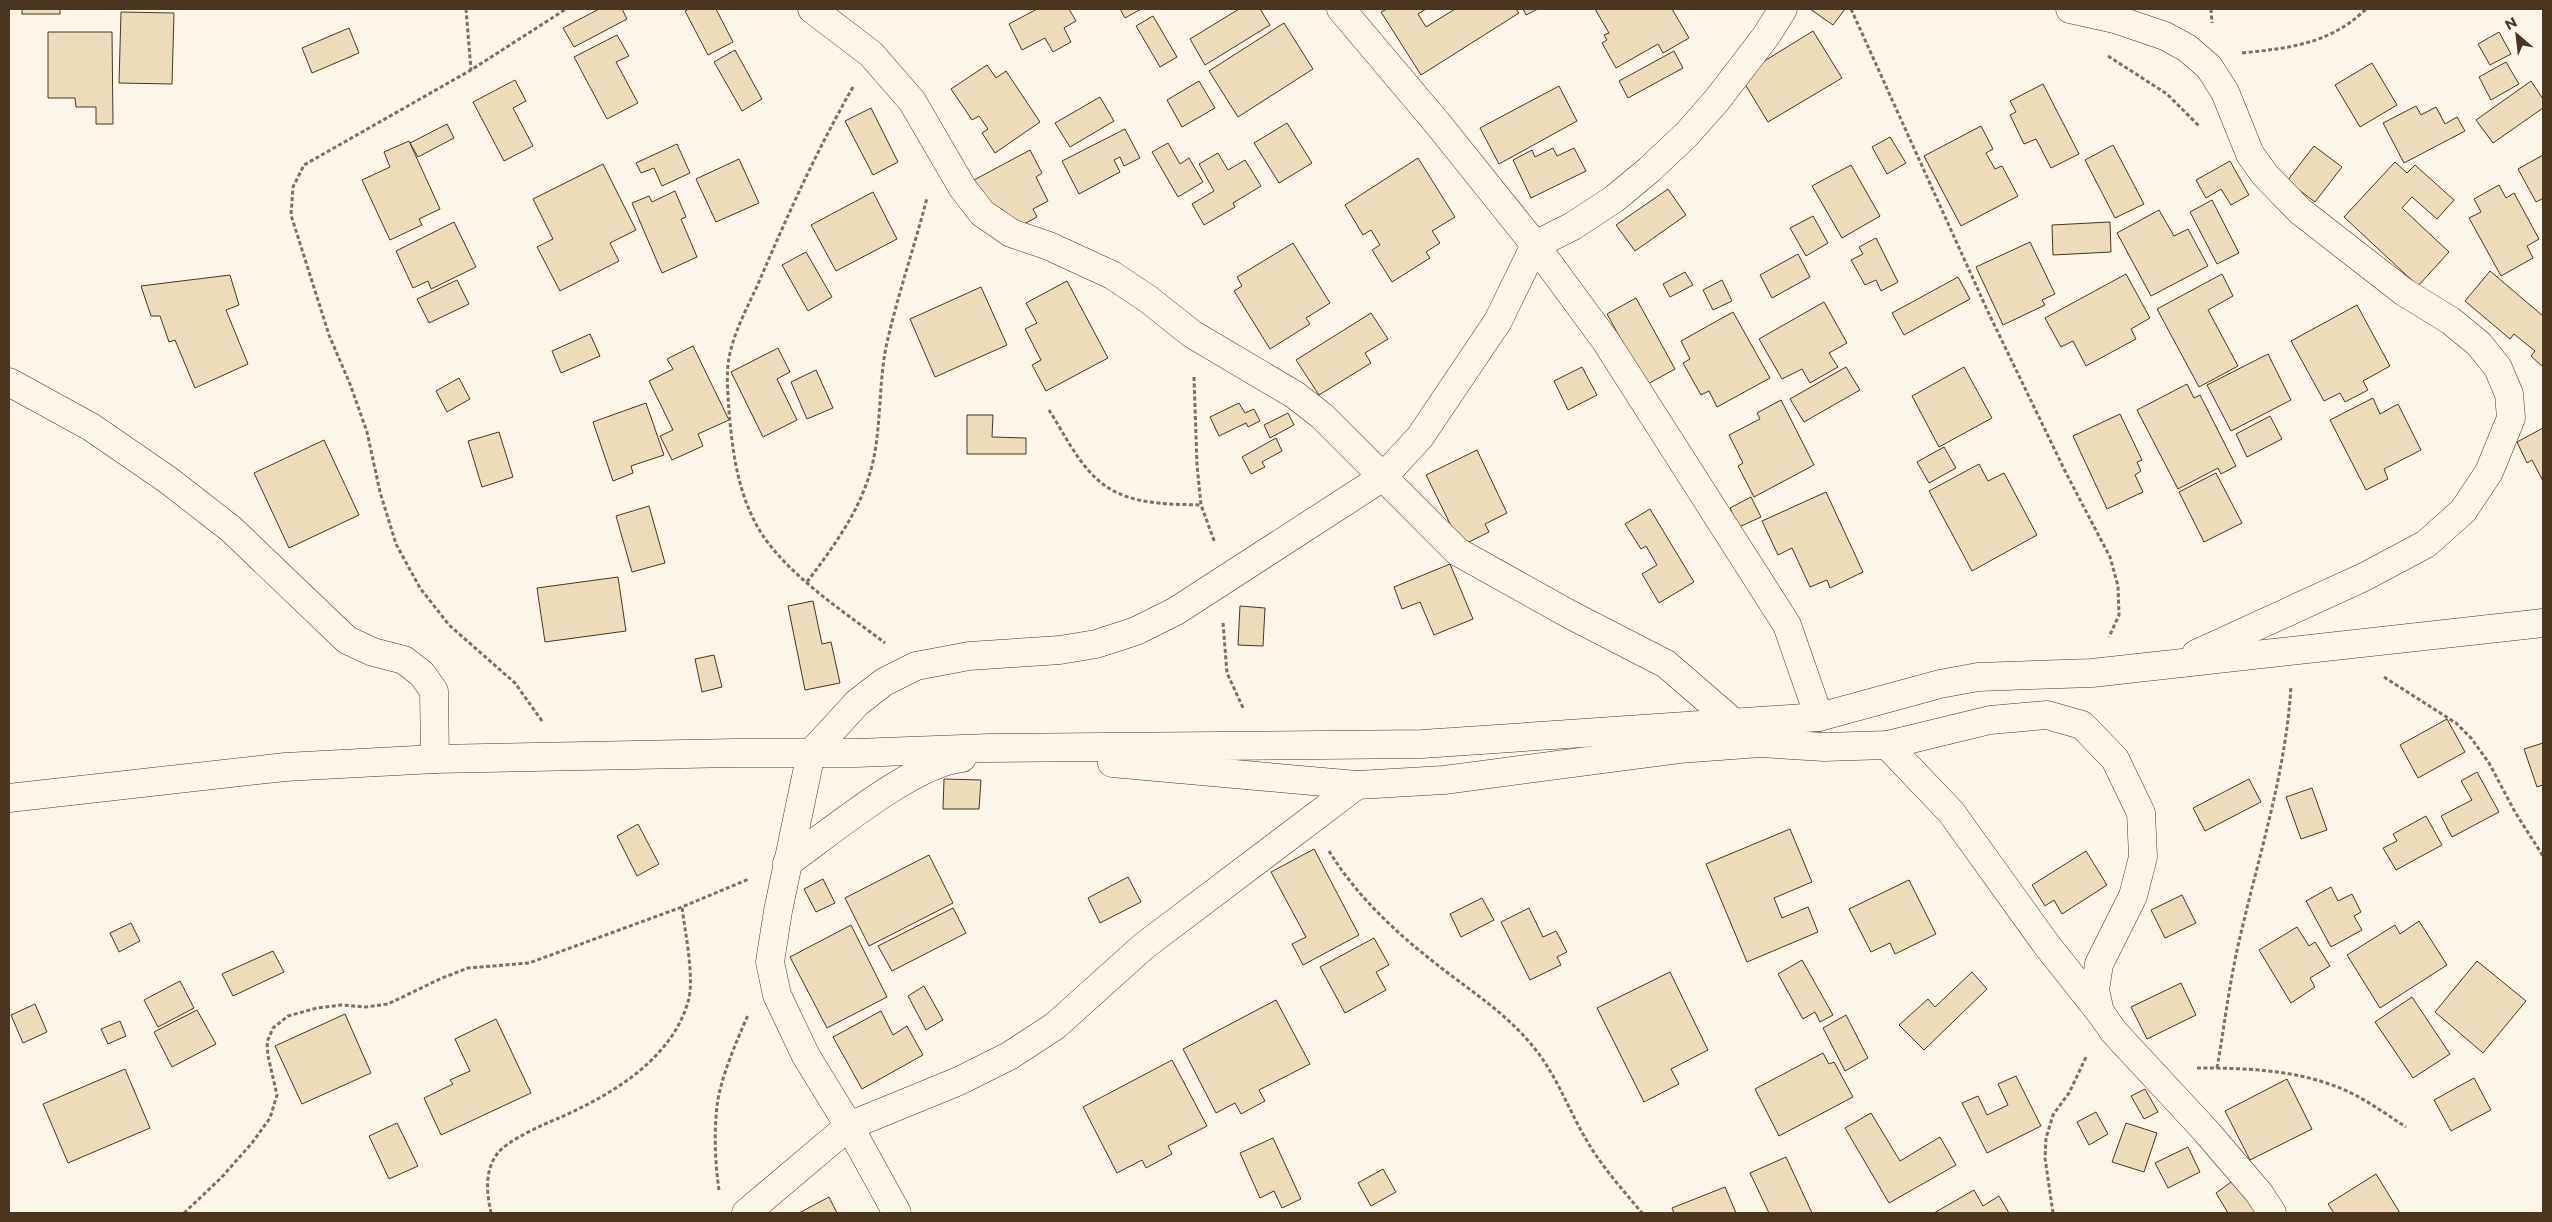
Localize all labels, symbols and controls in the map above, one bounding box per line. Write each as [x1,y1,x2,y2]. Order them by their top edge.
north arrow [2492,10,2542,60]
text: N [2502,13,2520,34]

